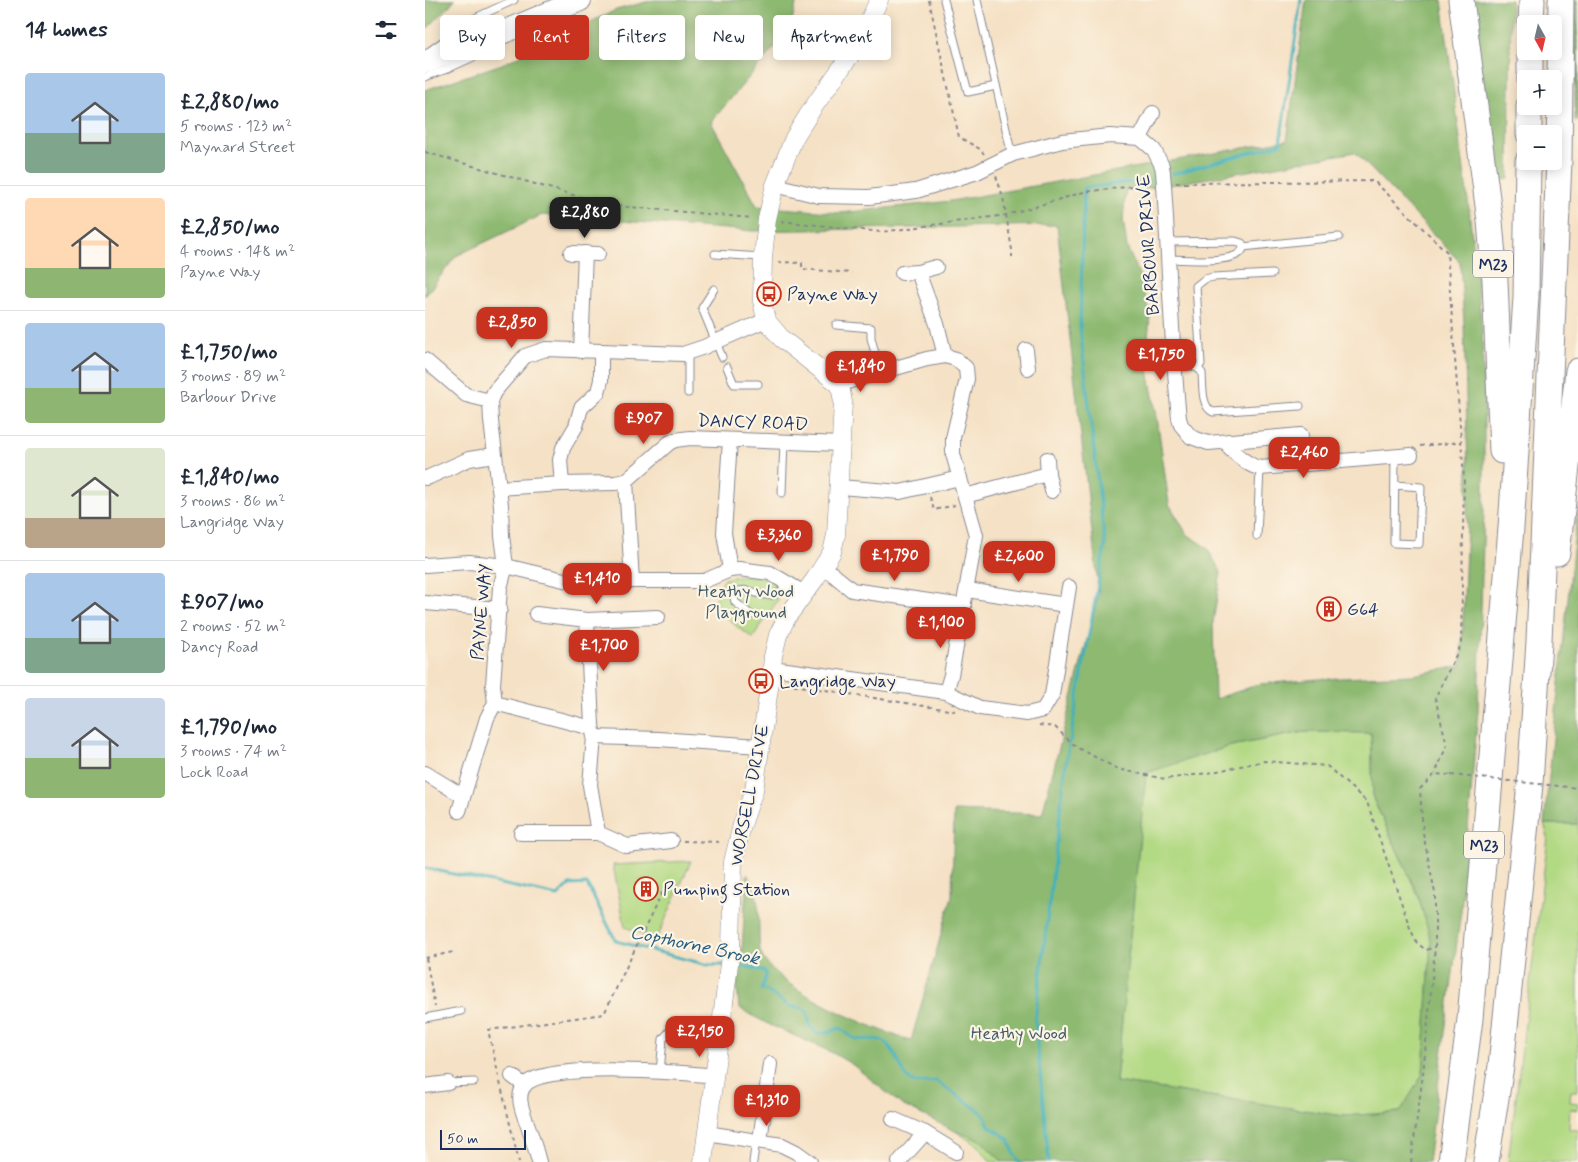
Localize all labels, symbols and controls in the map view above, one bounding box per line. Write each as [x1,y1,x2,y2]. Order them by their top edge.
chip: Buy [440,15,505,60]
chip: Rent [515,15,589,60]
chip: Filters [599,15,685,60]
chip: New [695,15,763,60]
chip: Apartment [773,15,891,60]
north arrow [1517,15,1563,60]
map controls [1517,15,1562,170]
text: 14 homes [25,16,108,44]
icon: filters [372,16,400,44]
button: + [1517,70,1562,115]
text: £2,880/mo [180,88,279,116]
icon: home [65,93,125,153]
text: 5 rooms · 123 m² [180,116,292,137]
button: − [1517,125,1562,170]
text: Maynard Street [180,137,296,158]
street label: BARBOUR DRIVE [1132,173,1166,316]
pin: £2,880 [544,196,626,239]
text: £2,880 [561,202,609,223]
text: £2,850/mo [180,213,279,241]
icon: home [65,218,125,278]
text: 4 rooms · 148 m² [180,241,295,262]
road number: M23 [1473,250,1513,278]
text: Payne Way [180,262,261,283]
bus stop icon: Payne Way [756,281,782,307]
place label: Payne Way [787,283,878,307]
pin: £2,850 [471,306,553,349]
text: £2,850 [487,312,537,333]
text: £1,750/mo [180,338,278,366]
pin: £1,750 [1120,338,1202,381]
icon: home [65,343,125,403]
text: £1,750 [1137,344,1185,365]
pin: £1,840 [820,350,902,393]
text: £1,840 [837,356,886,377]
text: 3 rooms · 89 m² [180,366,286,387]
text: Barbour Drive [180,387,277,408]
pin: £907 [614,402,674,445]
text: £907 [625,408,663,429]
street label: DANCY ROAD [697,409,809,437]
pin: £2,460 [1263,436,1345,479]
text: £2,460 [1280,442,1328,463]
text: £1,840/mo [180,463,279,491]
icon: home [65,468,125,528]
text: 3 rooms · 86 m² [180,491,285,512]
text: Langridge Way [180,512,284,533]
pin: £3,360 [738,520,820,562]
text: £3,360 [756,525,802,546]
pin: £1,790 [854,540,936,582]
pin: £2,600 [978,540,1060,583]
text: £1,790 [871,545,919,566]
text: £2,600 [994,546,1044,567]
pin: £1,410 [556,562,638,605]
street label: PAYNE WAY [466,563,498,661]
text: £1,410 [574,568,620,589]
park label: Heathy Wood Playground [698,580,794,625]
text: £907/mo [180,588,264,616]
icon: home [65,593,125,653]
building icon: G64 [1316,596,1342,622]
place label: G64 [1347,598,1379,622]
pin: £1,100 [900,606,982,649]
text: £1,100 [917,612,965,633]
text: 2 rooms · 52 m² [180,616,286,637]
pin: £1,700 [563,630,645,672]
text: £1,700 [580,635,628,656]
text: Dancy Road [180,637,258,658]
bus stop icon: Langridge Way [748,668,774,694]
place label: Langridge Way [779,670,896,695]
text: £1,790/mo [180,713,277,741]
icon: home [65,718,125,778]
street label: WORSELL DRIVE [724,722,776,868]
text: 3 rooms · 74 m² [180,741,287,762]
text: Lock Road [180,762,248,783]
road number: M23 [1464,832,1504,858]
building icon: Pumping Station [633,876,659,902]
place label: Pumping Station [663,878,790,904]
water label: Copthorne Brook [628,920,763,972]
pin: £2,150 [659,1016,741,1058]
text: £2,150 [676,1021,724,1042]
park label: Heathy Wood [971,1022,1067,1046]
pin: £1,310 [726,1084,808,1127]
text: £1,310 [745,1090,789,1111]
scale bar [440,1127,526,1150]
text: 50 m [447,1130,478,1148]

